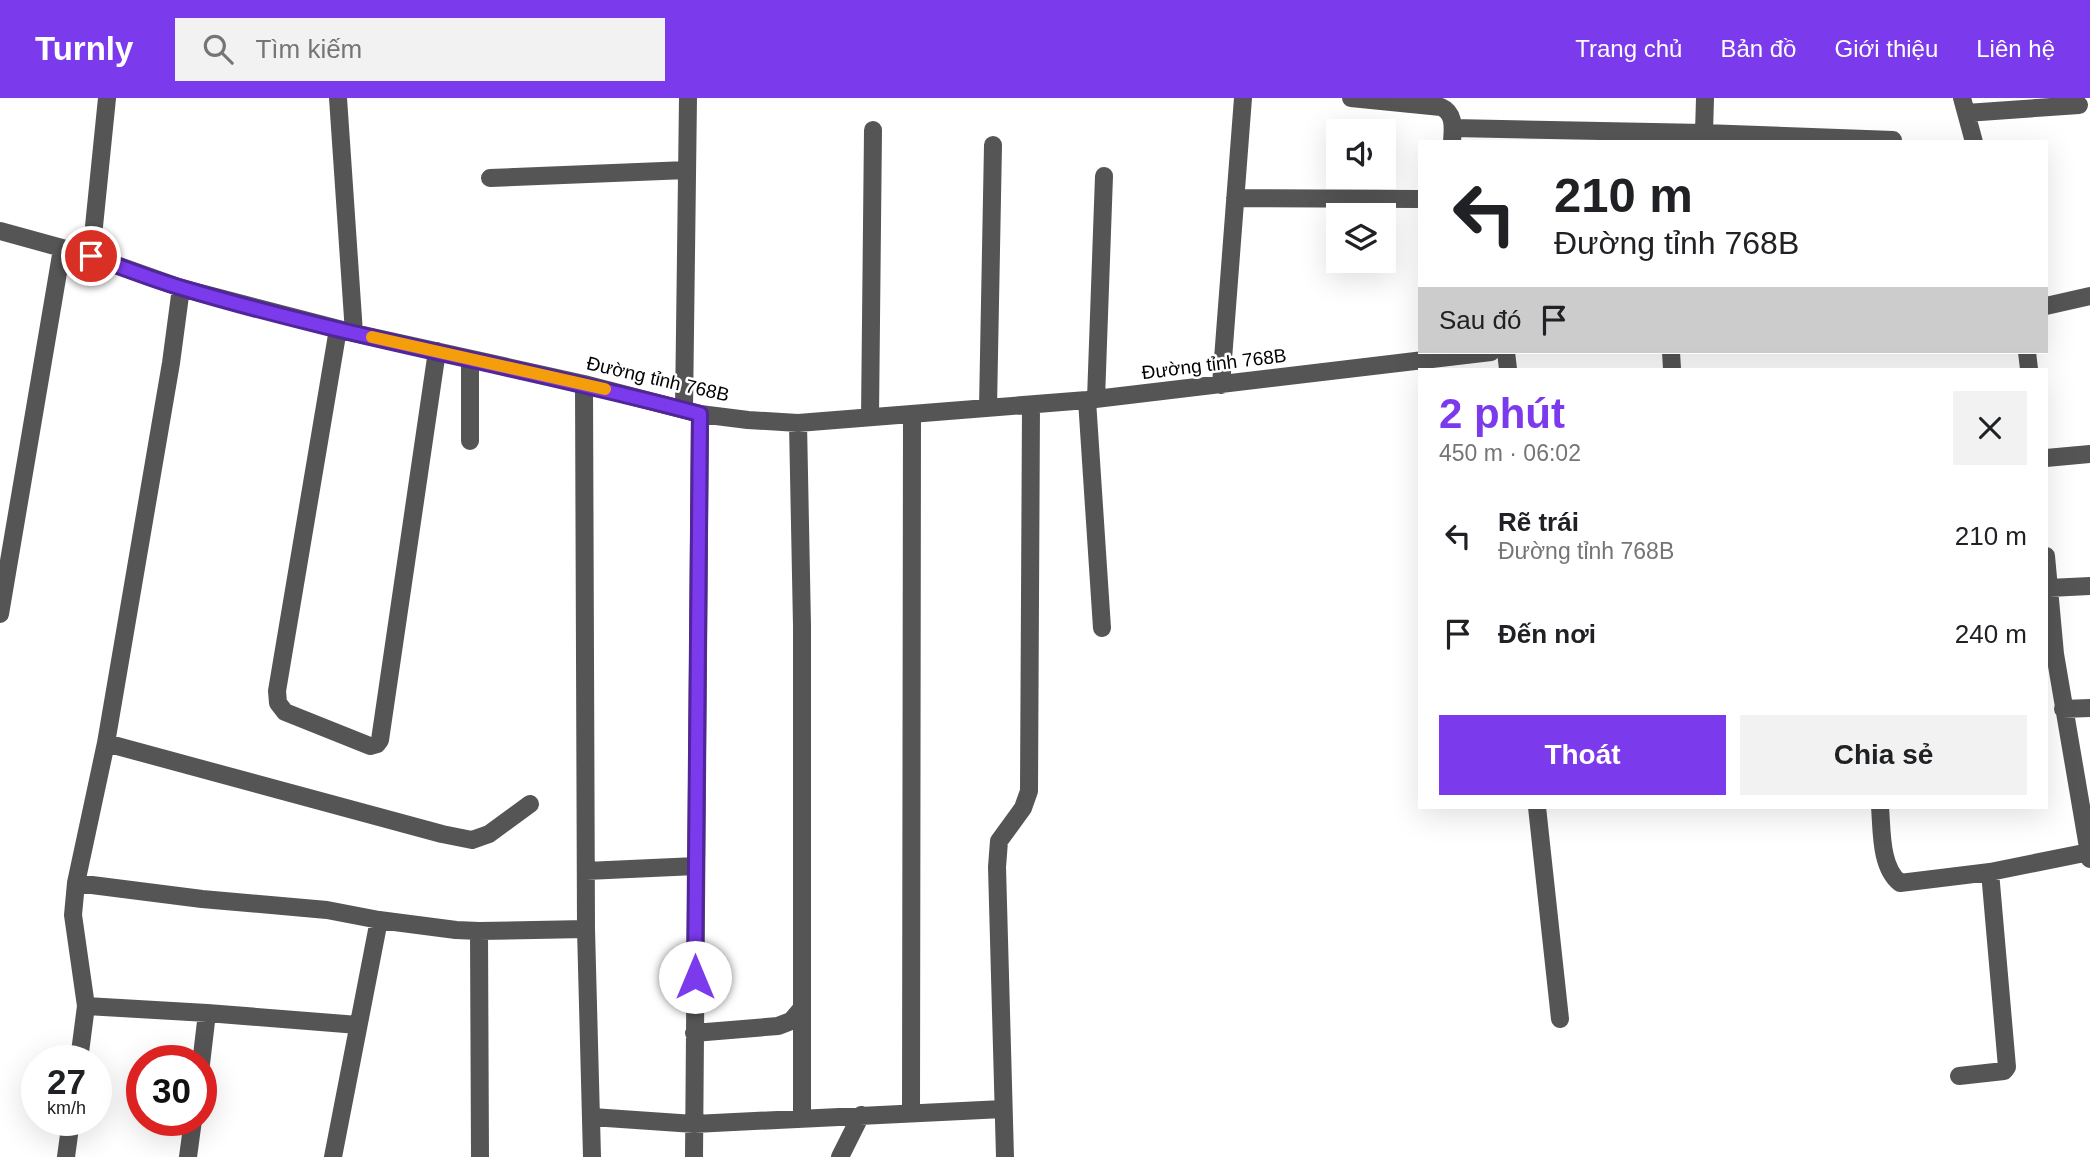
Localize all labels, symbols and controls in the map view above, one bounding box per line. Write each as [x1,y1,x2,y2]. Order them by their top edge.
search box [175,18,665,81]
text: Turnly [35,30,133,67]
icon: search [199,30,237,68]
text: Tìm kiếm [255,34,362,64]
text: Trang chủ [1575,35,1682,62]
text: Bản đồ [1720,35,1796,62]
text: Giới thiệu [1834,35,1938,62]
text: Liên hệ [1976,35,2055,62]
map controls [1326,119,1396,273]
button: sound [1326,119,1396,189]
icon: left [1439,168,1530,259]
text: 210 m [1554,168,1693,222]
button: layers [1326,203,1396,273]
text: Đường tỉnh 768B [1554,225,1799,261]
pin [61,226,121,286]
icon: arrive [72,237,110,275]
icon: arrive [1535,301,1573,339]
text: Sau đó [1439,305,1521,335]
street label: Đường tỉnh 768B [1140,345,1288,383]
street label: Đường tỉnh 768B [585,352,731,406]
text: 2 phút [1439,390,1565,437]
button: close [1953,391,2027,465]
text: 450 m · 06:02 [1439,440,1581,466]
text: Rẽ trái [1498,507,1579,537]
icon: left [1439,517,1477,555]
text: 210 m [1955,521,2027,551]
text: Đường tỉnh 768B [1498,538,1674,564]
icon: arrive [1439,615,1477,653]
text: Đến nơi [1498,619,1596,649]
text: 240 m [1955,619,2027,649]
button: Thoát [1439,715,1726,795]
button: Chia sẻ [1740,715,2027,795]
position arrow [658,940,732,1014]
speed limit sign: 30 [126,1045,217,1136]
text: 27 [47,1062,86,1101]
text: km/h [47,1098,86,1118]

